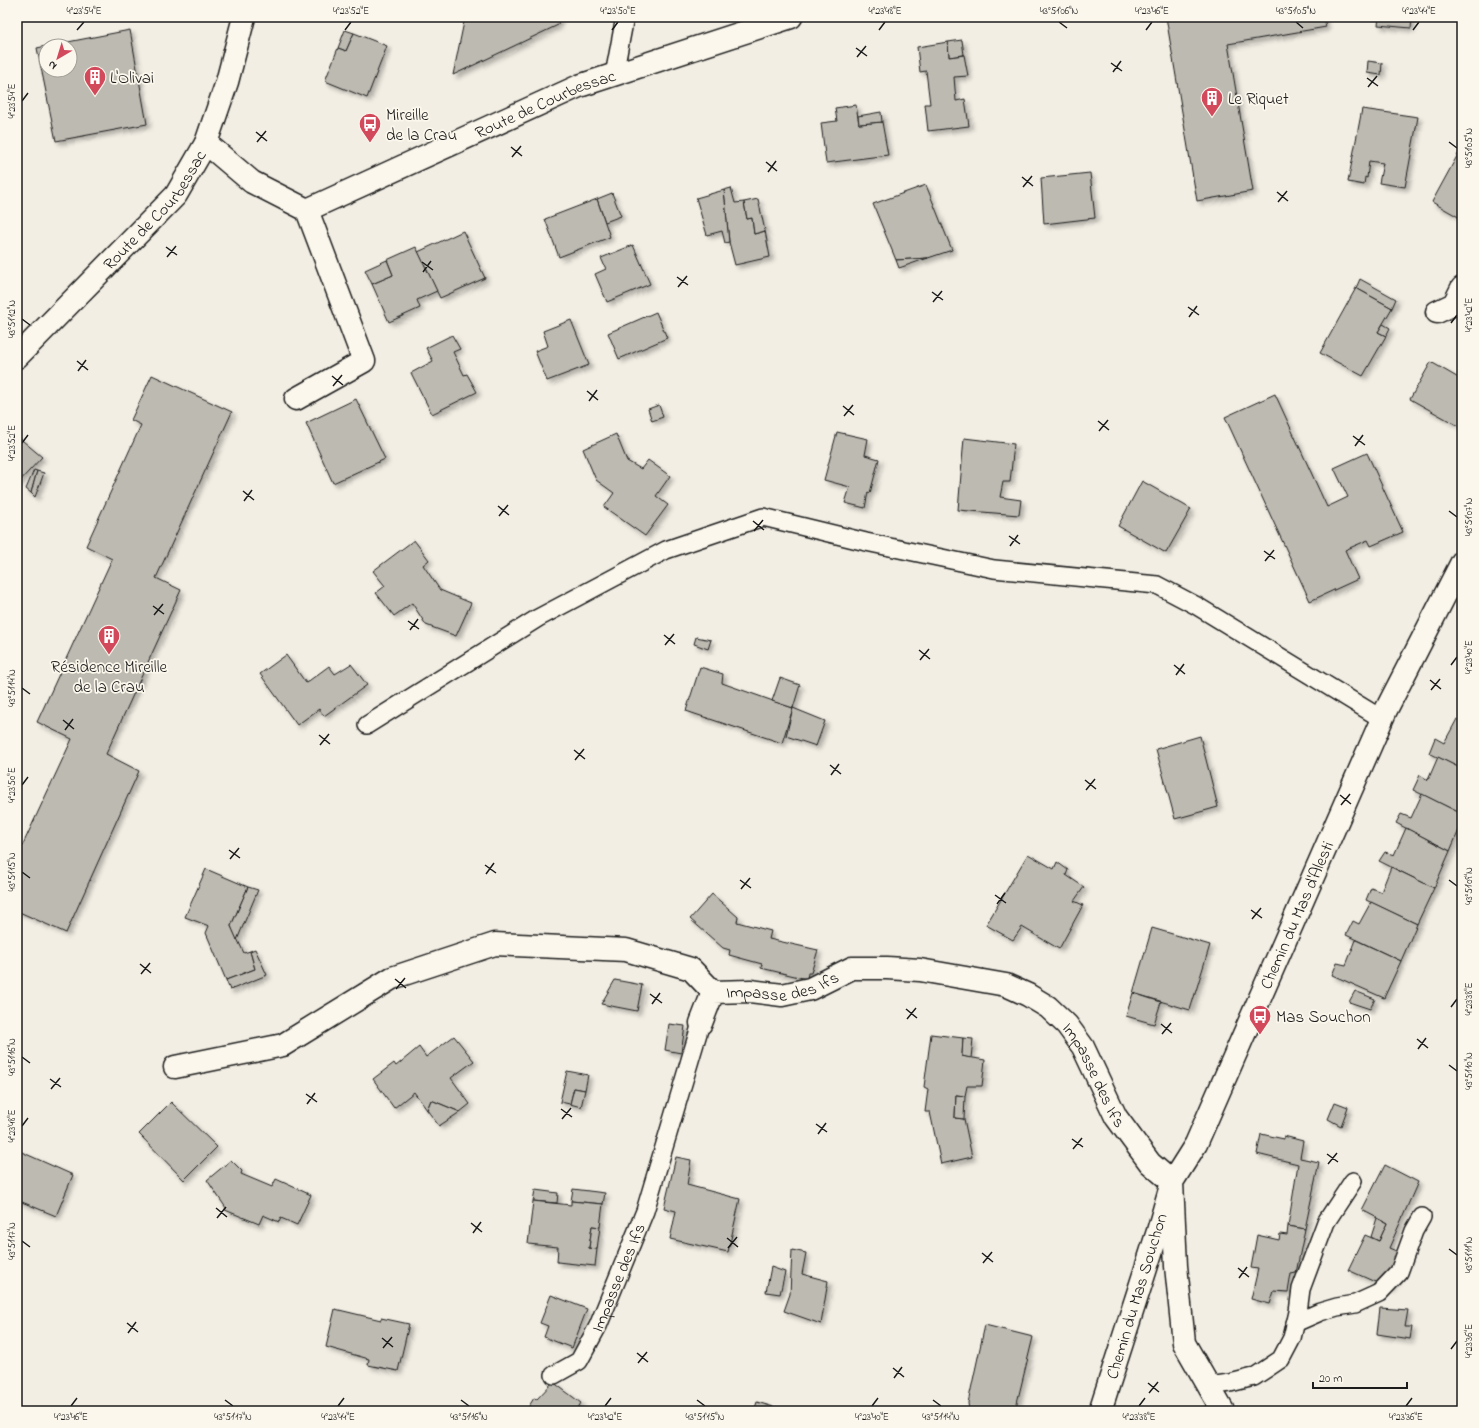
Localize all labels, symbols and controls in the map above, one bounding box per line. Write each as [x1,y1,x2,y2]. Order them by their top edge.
text: 4°23'54"E [66,4,102,19]
text: 4°23'52"E [333,4,369,19]
text: 4°23'50"E [600,4,636,19]
text: 4°23'48"E [868,4,902,19]
text: 43°51'06"N [1040,4,1079,19]
text: 4°23'46"E [1135,4,1169,19]
text: 43°51'05"N [1276,4,1316,19]
text: 4°23'44"E [1402,4,1436,19]
north arrow [38,38,78,78]
text: N [45,56,60,74]
building icon: L'Olivai [82,64,108,97]
street label: Route de Courbessac [471,64,619,146]
place label: L'Olivai [110,66,154,91]
text: 4°23'54"E [5,83,20,119]
building icon: Le Riquet [1199,85,1225,118]
place label: Le Riquet [1228,87,1289,112]
place label: Mireille de la Crau [386,103,457,148]
bus stop icon: Mireille de la Crau [357,111,383,144]
text: 43°51'05"N [1462,128,1477,168]
street label: Route de Courbessac [98,145,214,276]
text: 4°23'42"E [1462,298,1477,332]
text: 43°51'12"N [5,300,20,338]
text: 4°23'52"E [5,425,20,461]
text: 43°51'07"N [1462,498,1477,536]
building icon: Résidence Mireille de la Crau [96,623,122,656]
text: 4°23'40"E [1462,640,1477,674]
place label: Résidence Mireille de la Crau [51,655,168,700]
text: 43°51'14"N [5,669,20,707]
text: 4°23'50"E [5,767,20,803]
street label: Chemin du Mas d'Alesti [1254,837,1341,994]
text: 43°51'15"N [5,852,20,891]
text: 43°51'09"N [1462,867,1477,905]
street label: Impasse des Ifs [726,965,844,1009]
text: 4°23'38"E [1462,982,1477,1016]
bus stop icon: Mas Souchon [1247,1003,1273,1036]
place label: Mas Souchon [1276,1005,1371,1030]
street label: Impasse des Ifs [1055,1018,1131,1133]
text: 43°51'16"N [5,1038,20,1076]
text: 43°51'10"N [1462,1052,1477,1090]
text: 4°23'48"E [5,1109,20,1143]
street label: Chemin du Mas Souchon [1100,1211,1175,1382]
street label: Impasse des Ifs [586,1220,653,1337]
text: 43°51'17"N [5,1222,20,1260]
text: 43°51'11"N [1462,1237,1477,1273]
text: 4°23'36"E [1462,1324,1477,1358]
scale bar [1313,1364,1407,1390]
text: 20 m [1319,1370,1342,1388]
text: 4°23'46"E [54,1410,88,1425]
text: 43°51'17"N [214,1410,252,1425]
text: 4°23'44"E [321,1410,355,1425]
text: 43°51'16"N [450,1410,488,1425]
text: 4°23'42"E [588,1410,622,1425]
text: 43°51'15"N [686,1410,725,1425]
text: 4°23'40"E [855,1410,889,1425]
text: 43°51'14"N [922,1410,960,1425]
text: 4°23'38"E [1122,1410,1156,1425]
text: 4°23'36"E [1389,1410,1423,1425]

